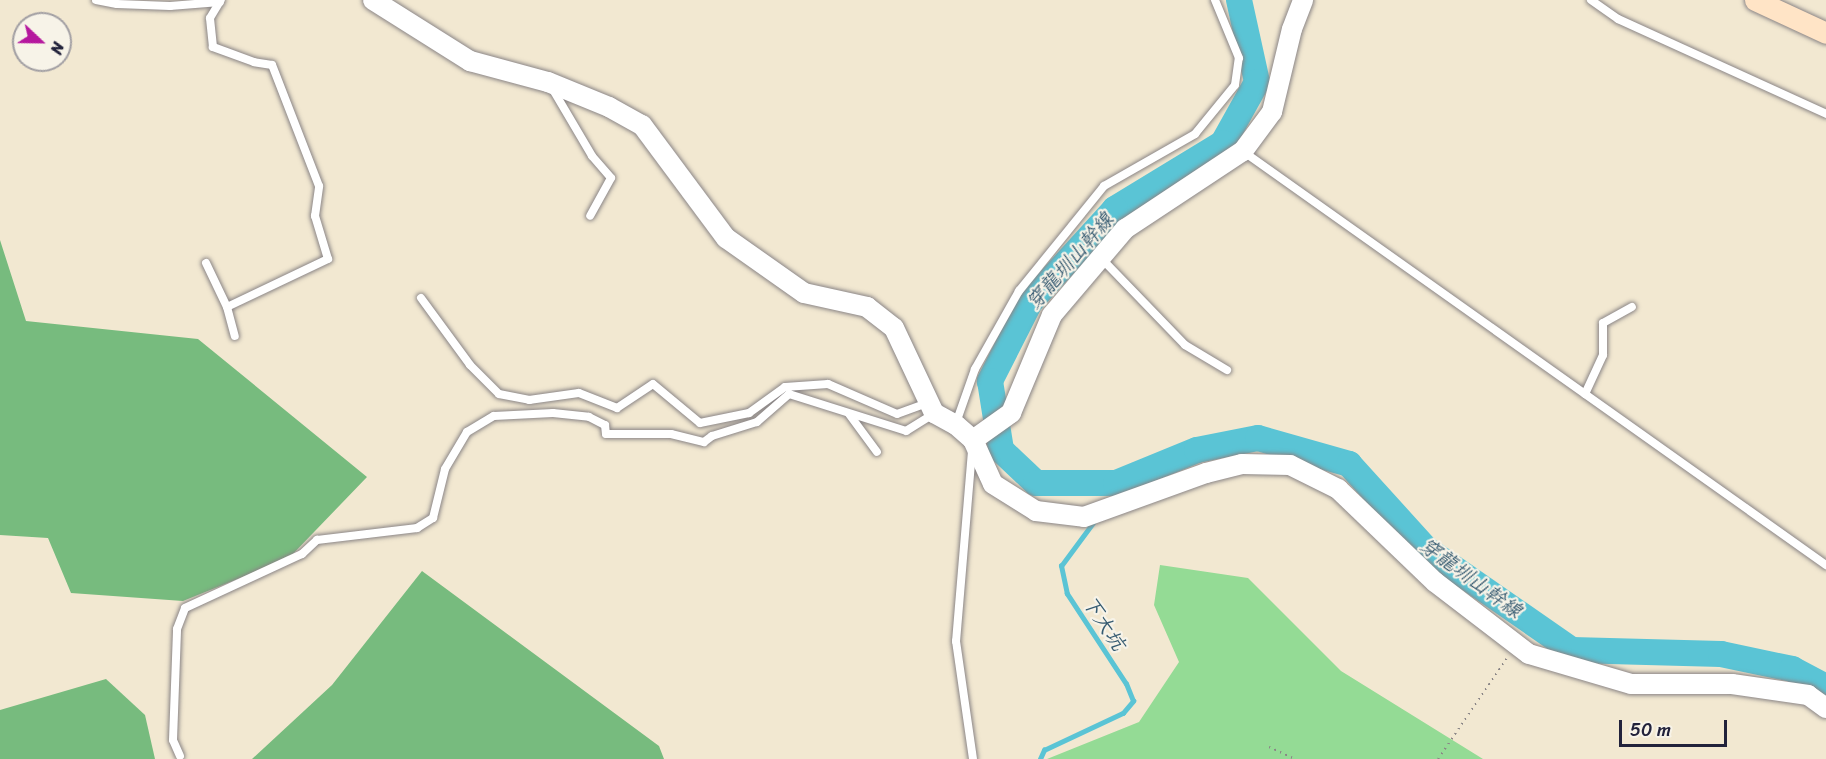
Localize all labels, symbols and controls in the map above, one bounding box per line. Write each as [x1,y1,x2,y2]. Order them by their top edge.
north arrow [12,12,72,72]
text: N [42,38,73,59]
water label: 穿龍圳山幹線 [1022,208,1118,314]
water label: 穿龍圳山幹線 [1415,533,1527,623]
water label: 下大坑 [1078,591,1130,655]
scale bar [1622,708,1730,746]
text: 50 m [1630,714,1671,746]

